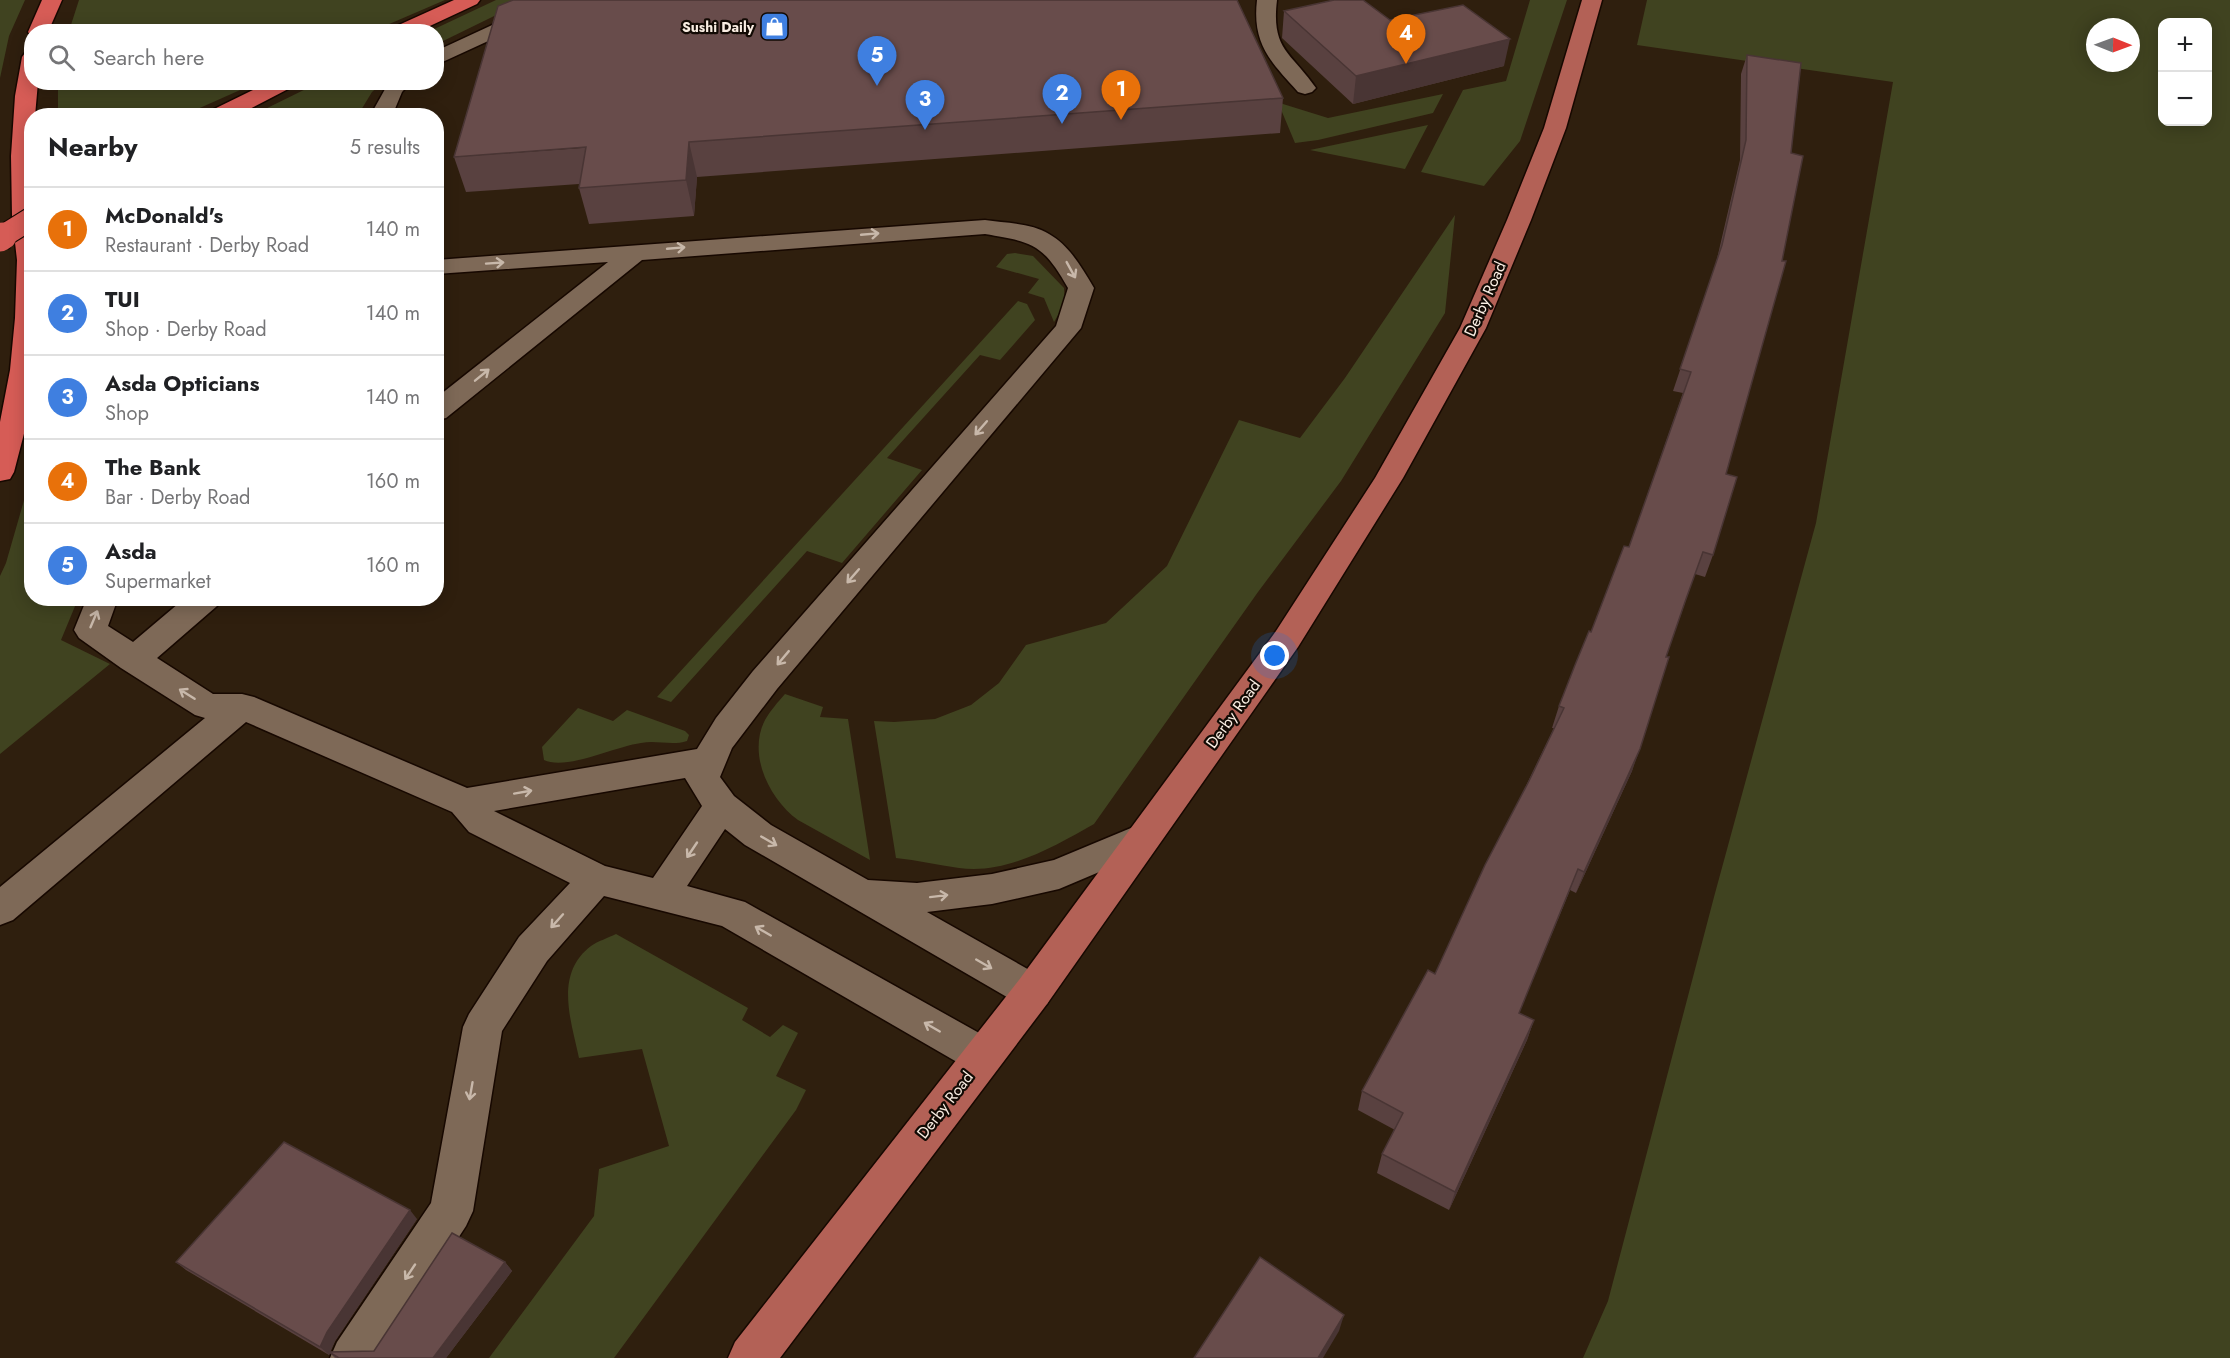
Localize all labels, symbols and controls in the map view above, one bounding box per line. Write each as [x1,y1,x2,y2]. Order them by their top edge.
shop icon: Sushi Daily [759,11,791,43]
pin: 4 [1386,14,1426,64]
place label: Sushi Daily [682,17,755,37]
north arrow [2086,18,2140,72]
map controls [2158,18,2212,126]
button: + [2158,18,2212,72]
search box [24,24,444,90]
pin: 5 [858,36,896,86]
icon: search [45,41,78,74]
text: Search here [93,41,204,73]
pin: 1 [1102,70,1140,120]
button: − [2158,72,2212,126]
pin: 2 [1042,74,1082,124]
pin: 3 [906,80,944,130]
text: Nearby [48,128,137,166]
text: 5 results [350,133,420,162]
text: McDonald's [105,199,223,231]
text: 1 [62,215,73,244]
text: 140 m [366,215,420,244]
one-way arrow [860,228,880,239]
text: Restaurant · Derby Road [105,231,309,260]
one-way arrow [665,242,685,253]
one-way arrow [484,257,504,268]
street label: Derby Road [1458,258,1512,340]
one-way arrow [1065,261,1077,278]
text: TUI [105,283,140,315]
text: 2 [61,299,74,328]
text: 140 m [366,299,420,328]
text: Shop · Derby Road [105,315,267,344]
text: Asda Opticians [105,367,259,399]
one-way arrow [474,369,490,382]
text: 3 [61,383,74,412]
text: 140 m [366,383,420,412]
text: Shop [105,399,149,428]
one-way arrow [974,420,988,435]
text: The Bank [105,451,201,483]
text: 4 [61,467,74,496]
text: 160 m [366,467,420,496]
text: Bar · Derby Road [105,483,250,512]
text: Asda [105,535,157,567]
text: 5 [61,551,74,580]
text: 160 m [366,551,420,580]
text: Supermarket [105,567,211,596]
one-way arrow [846,568,860,583]
one-way arrow [89,610,100,629]
your location [1260,641,1289,670]
one-way arrow [776,650,790,665]
street label: Derby Road [1200,675,1266,753]
one-way arrow [179,687,196,699]
one-way arrow [513,786,532,797]
one-way arrow [759,836,777,847]
one-way arrow [686,842,698,858]
one-way arrow [929,890,949,901]
one-way arrow [550,914,564,929]
one-way arrow [754,924,771,936]
one-way arrow [975,958,992,970]
one-way arrow [924,1021,941,1033]
street label: Derby Road [911,1066,979,1144]
one-way arrow [465,1081,476,1101]
one-way arrow [404,1264,417,1281]

